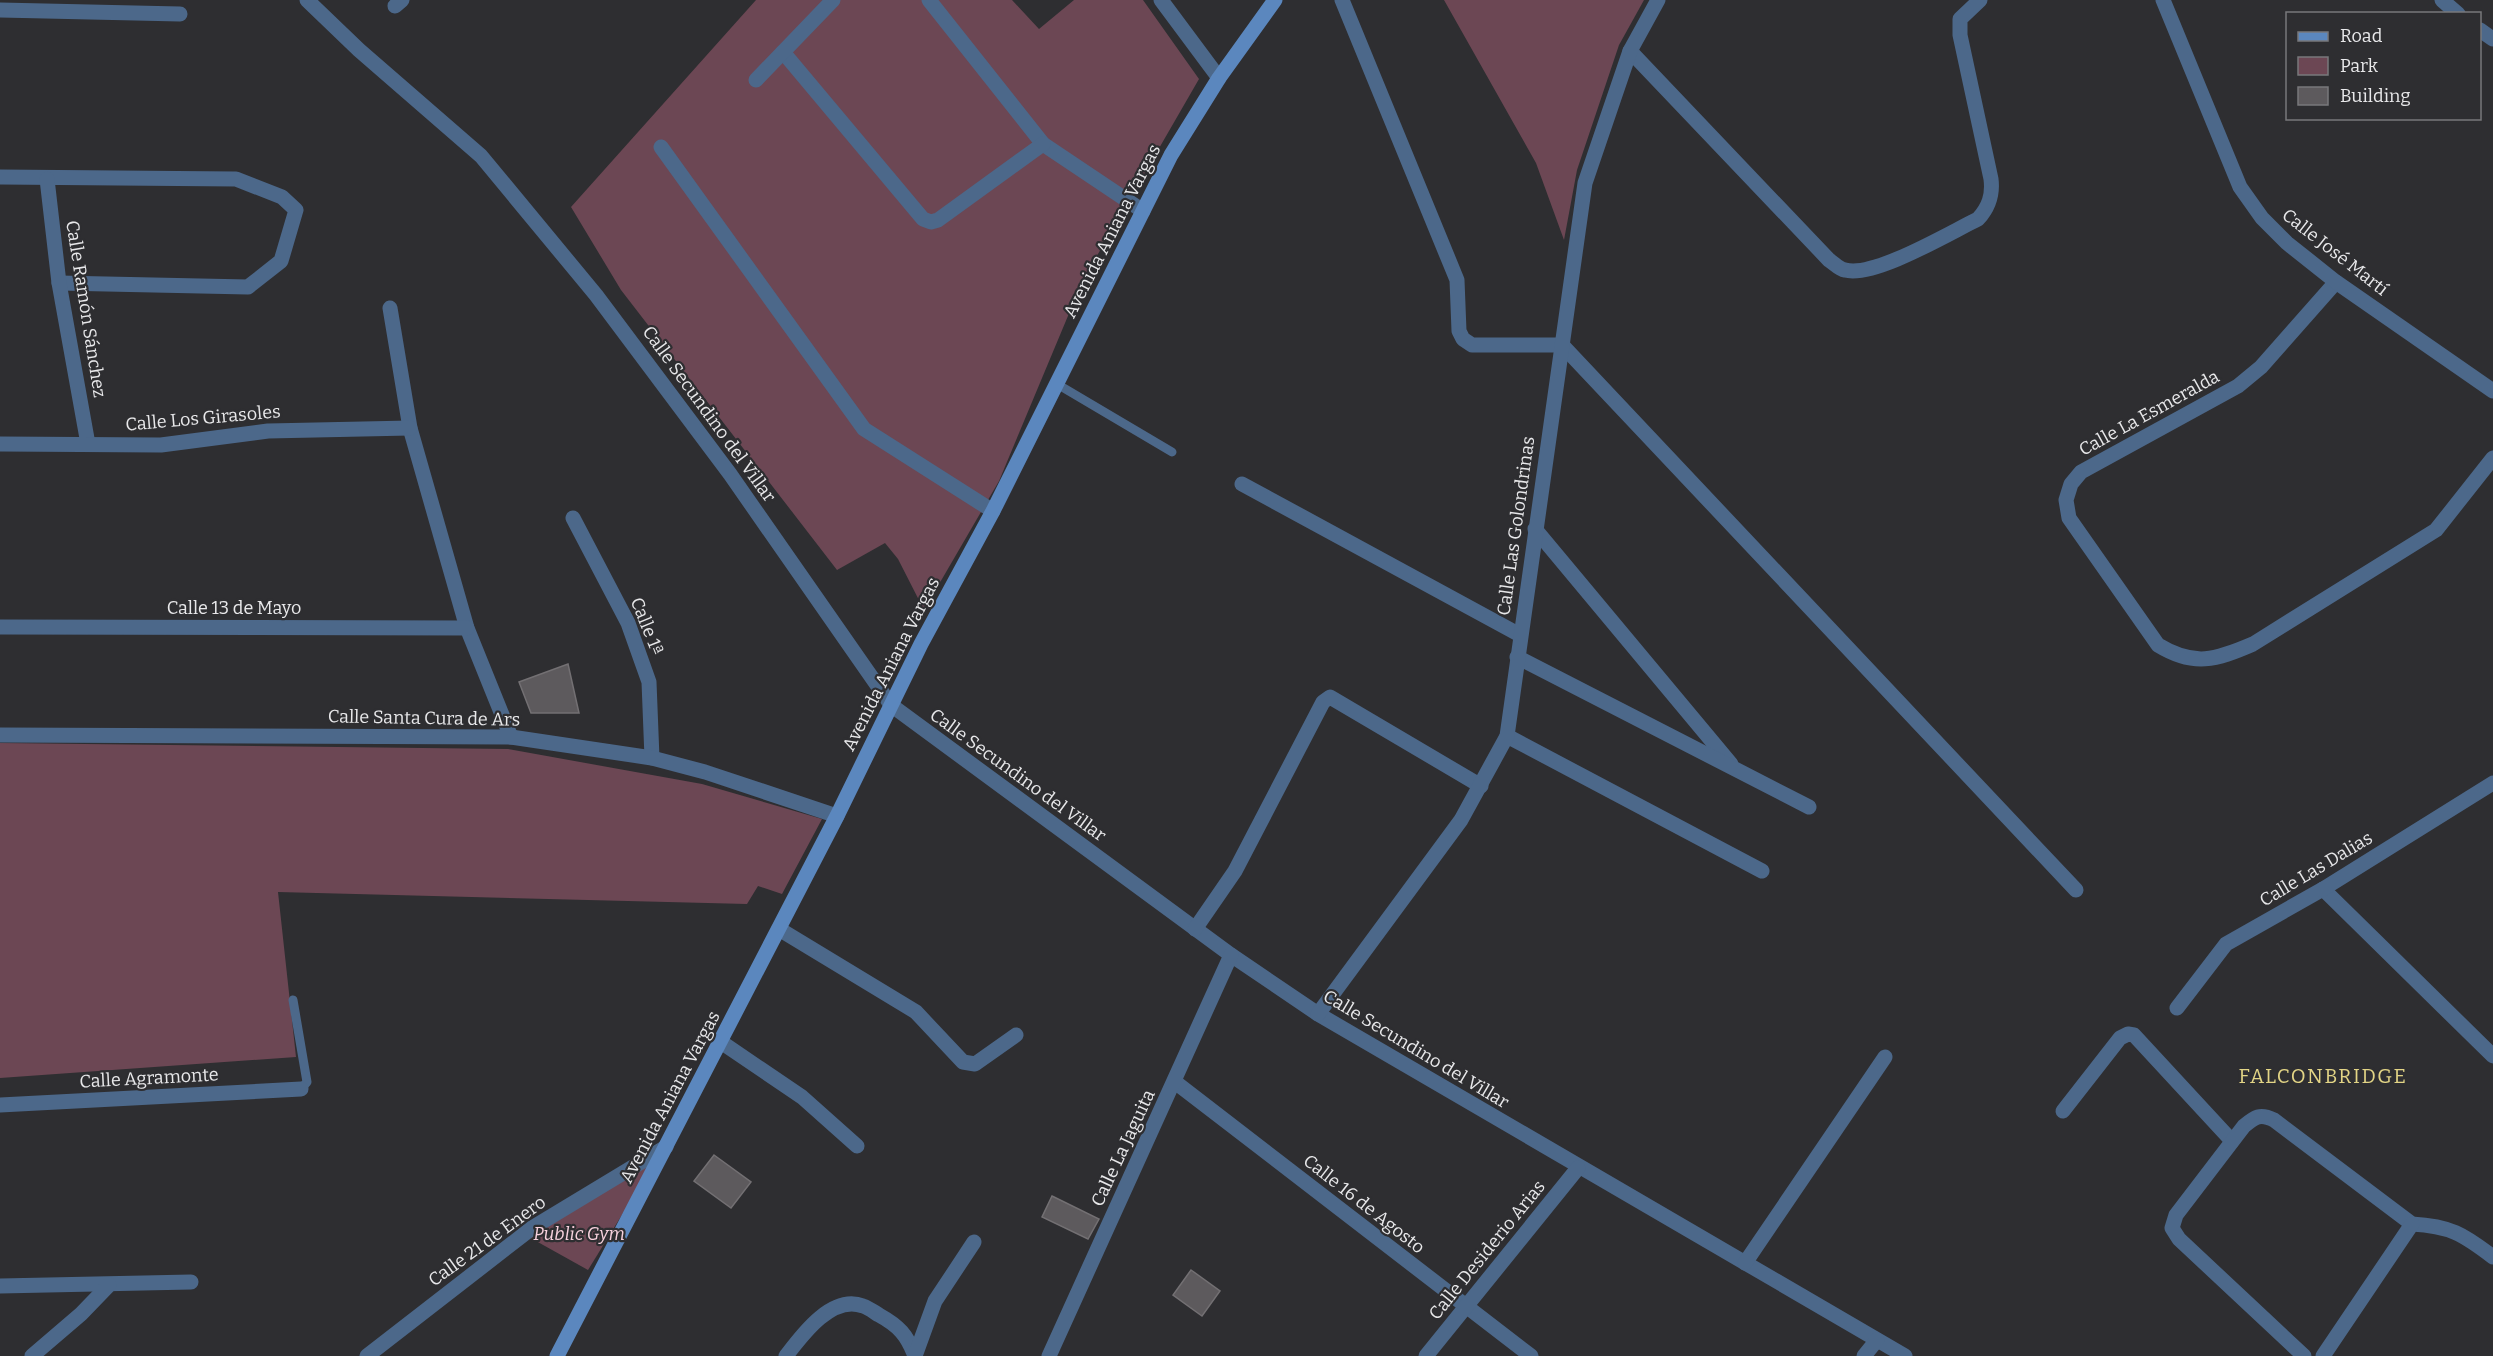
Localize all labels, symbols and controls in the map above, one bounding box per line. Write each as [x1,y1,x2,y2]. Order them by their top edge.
legend [2286,12,2481,120]
text: Road [2340,25,2383,47]
text: Park [2340,55,2379,77]
text: Building [2340,85,2411,107]
street label: Avenida Aniana Vargas [1059,141,1165,321]
street label: Calle José Martí [2278,204,2393,301]
street label: Calle Ramón Sánchez [61,219,111,399]
street label: Calle Secundino del Villar [638,322,780,506]
street label: Calle La Esmeralda [2075,365,2223,461]
street label: Calle Los Girasoles [125,400,281,436]
street label: Calle Las Golondrinas [1493,435,1539,617]
street label: Avenida Aniana Vargas [838,574,944,754]
street label: Calle 1ª [626,594,668,658]
street label: Calle 13 de Mayo [167,597,301,619]
street label: Calle Secundino del Villar [926,704,1110,846]
street label: Calle Santa Cura de Ars [328,705,520,731]
street label: Calle Las Dalias [2256,827,2376,911]
street label: Calle Secundino del Villar [1319,985,1513,1113]
street label: Avenida Aniana Vargas [615,1007,725,1187]
street label: Calle Agramonte [79,1063,219,1093]
district label: FALCONBRIDGE [2239,1064,2408,1088]
street label: Calle La Jaguita [1086,1086,1160,1210]
street label: Calle 16 de Agosto [1299,1150,1429,1258]
street label: Calle Desiderio Arias [1424,1176,1550,1324]
street label: Calle 21 de Enero [424,1191,550,1291]
park label: Public Gym [533,1223,625,1245]

